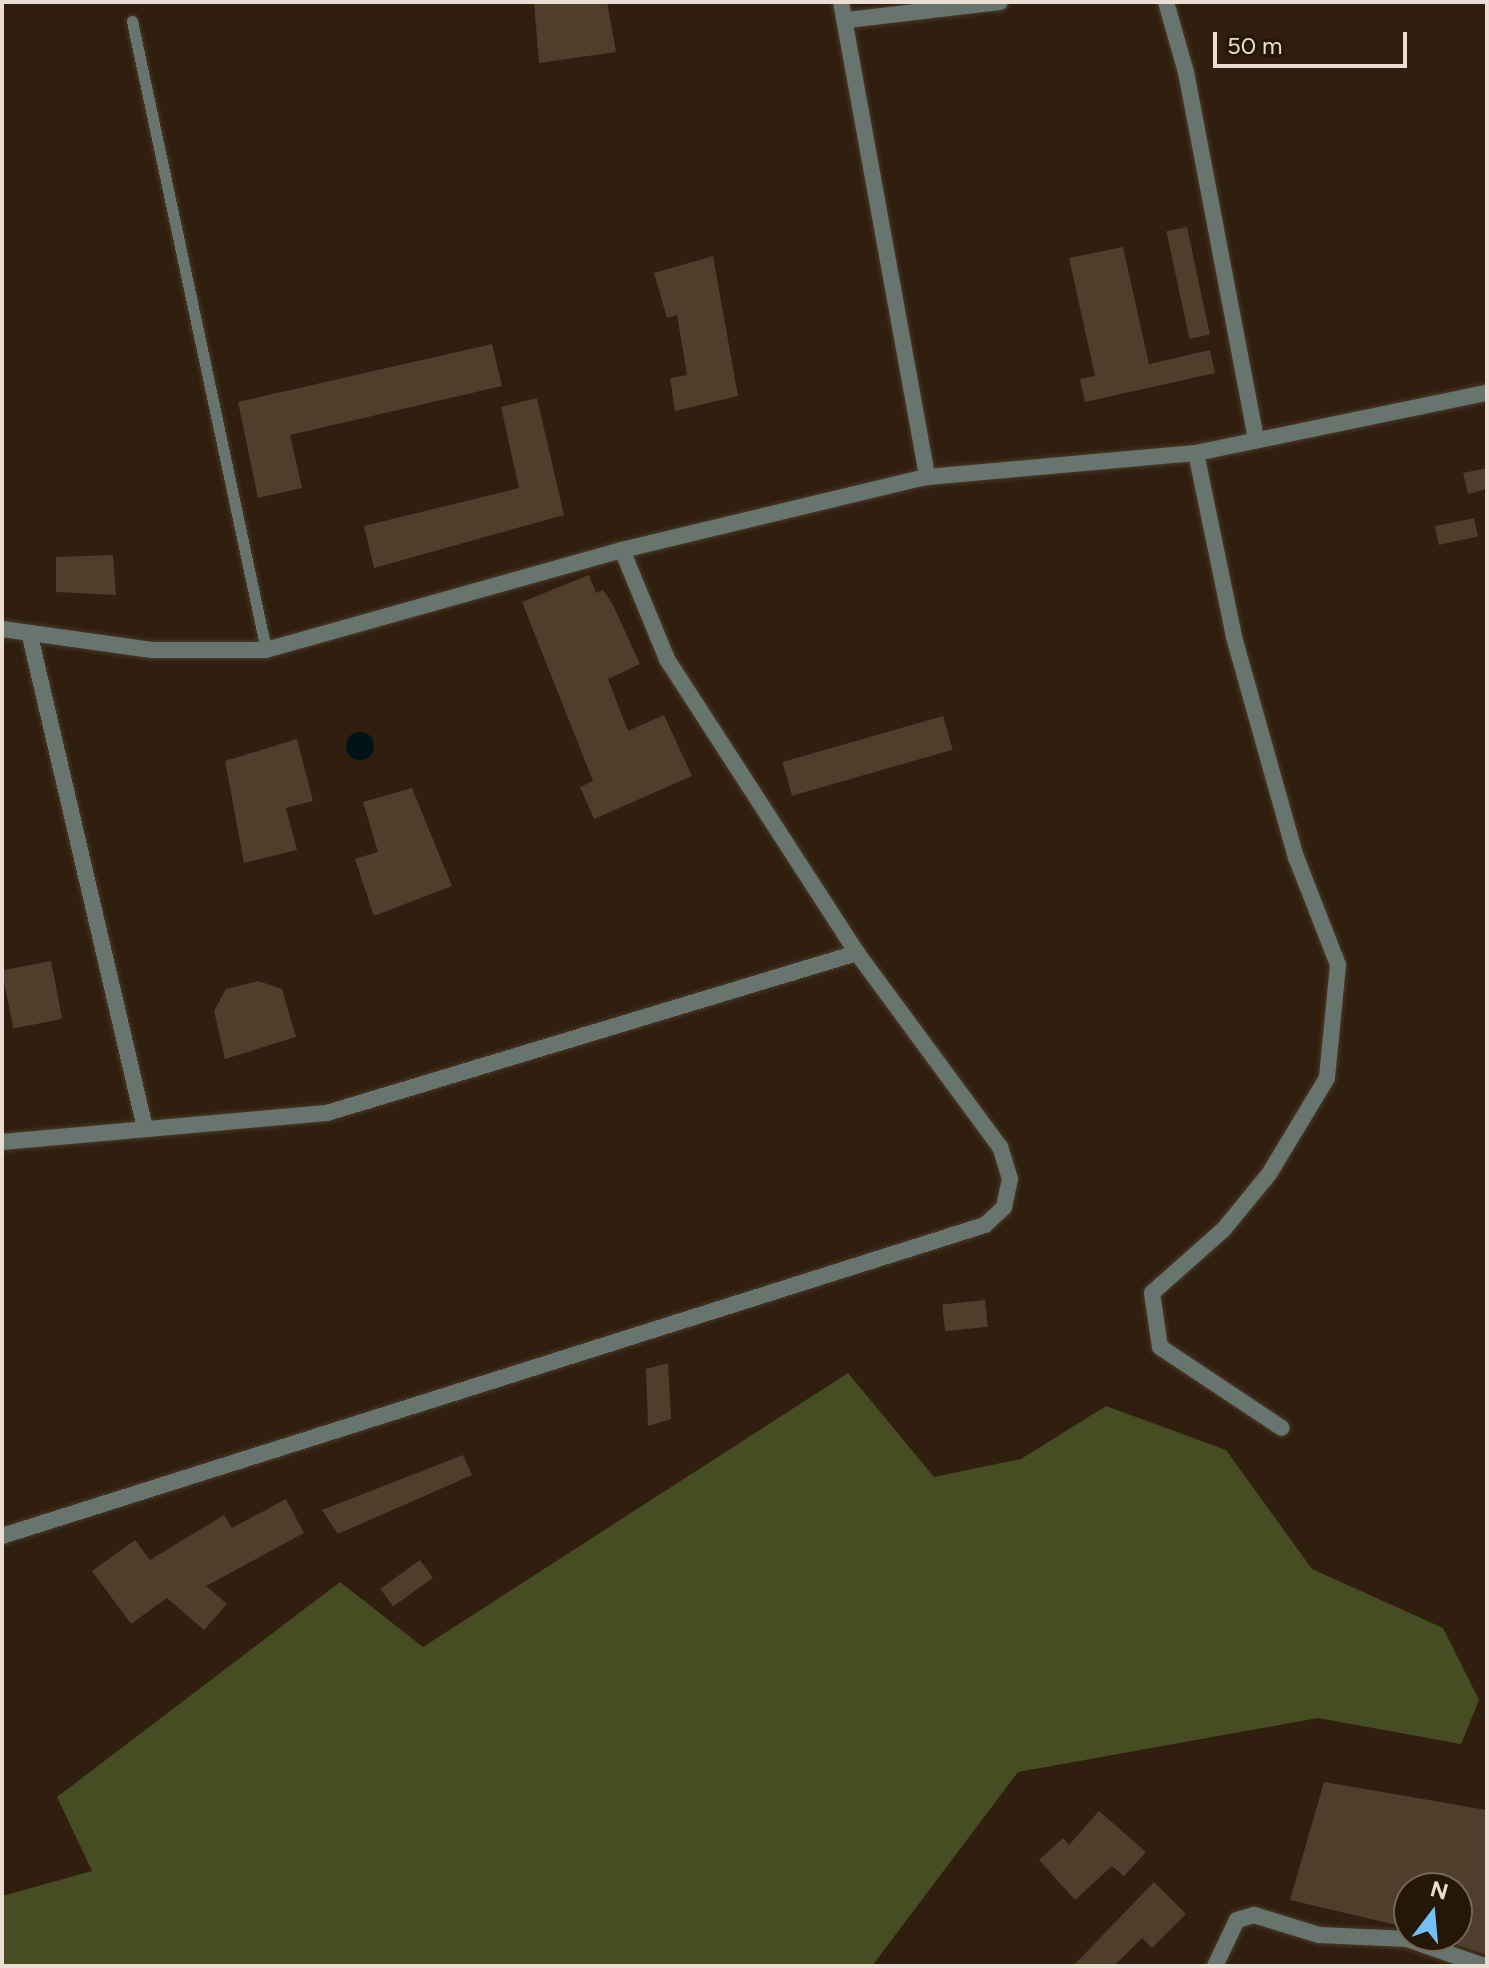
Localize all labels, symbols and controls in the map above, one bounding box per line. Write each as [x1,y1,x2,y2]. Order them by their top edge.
scale bar [1217,16,1411,66]
text: 50 m [1227,31,1283,60]
north arrow [1393,1872,1473,1952]
text: N [1427,1875,1451,1906]

